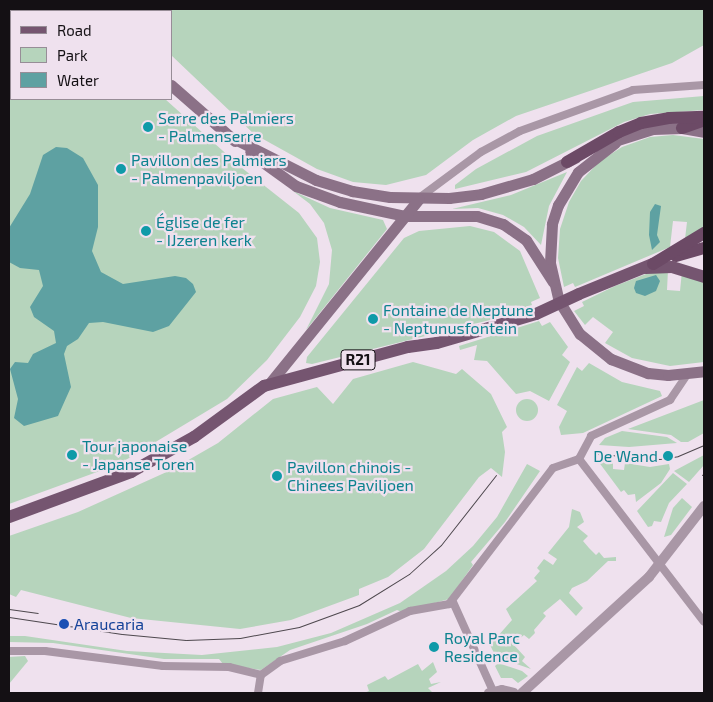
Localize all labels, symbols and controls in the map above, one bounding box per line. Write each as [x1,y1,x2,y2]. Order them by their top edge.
legend [10,10,172,100]
text: Road [57,21,92,39]
text: Park [57,46,88,64]
text: Water [57,71,99,89]
place label: Serre des Palmiers - Palmenserre [158,108,294,146]
marker: Serre des Palmiers - Palmenserre [142,121,154,133]
place label: Pavillon des Palmiers - Palmenpaviljoen [131,150,287,188]
marker: Pavillon des Palmiers - Palmenpaviljoen [115,163,127,175]
place label: Église de fer - IJzeren kerk [156,212,252,250]
marker: Église de fer - IJzeren kerk [140,225,152,237]
place label: Fontaine de Neptune - Neptunusfontein [383,300,534,338]
marker: Fontaine de Neptune - Neptunusfontein [367,313,379,325]
road number: R21 [340,348,376,372]
place label: Tour japonaise - Japanse Toren [82,436,195,474]
place label: De Wand [593,446,658,466]
marker: Tour japonaise - Japanse Toren [66,449,78,461]
marker: De Wand [662,450,674,462]
place label: Pavillon chinois - Chinees Paviljoen [287,457,414,495]
marker: Pavillon chinois - Chinees Paviljoen [271,470,283,482]
place label: Araucaria [74,614,144,634]
marker: Araucaria [58,618,70,630]
place label: Royal Parc Residence [444,628,520,666]
marker: Royal Parc Residence [428,641,440,653]

